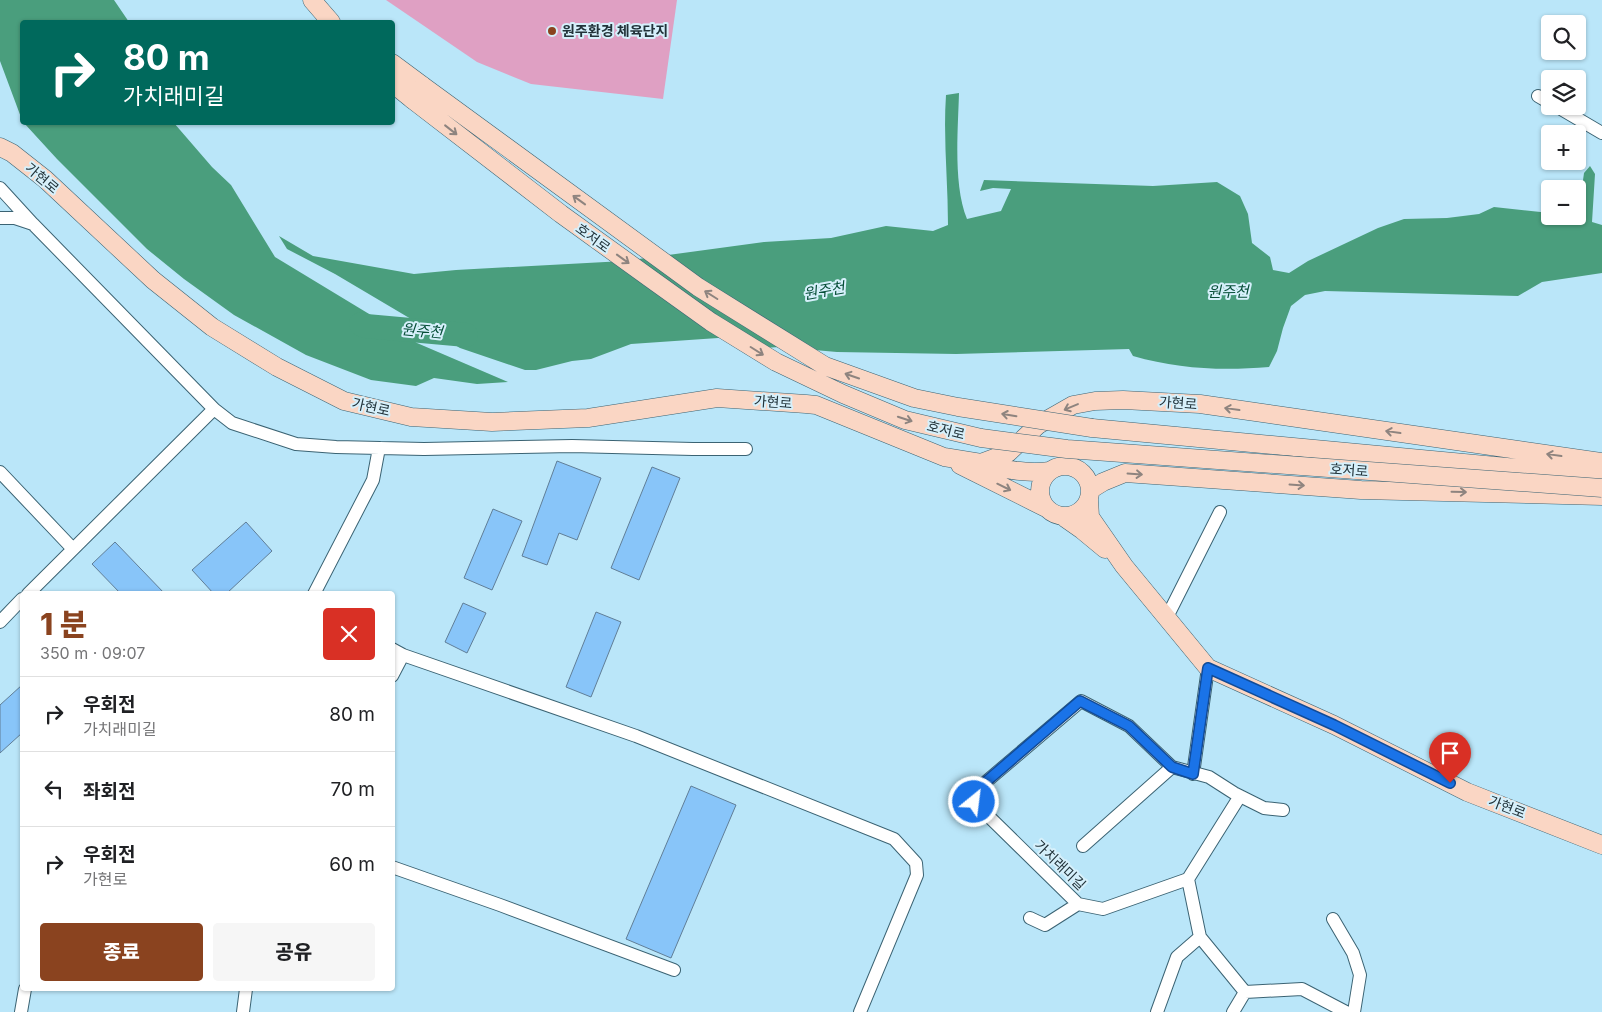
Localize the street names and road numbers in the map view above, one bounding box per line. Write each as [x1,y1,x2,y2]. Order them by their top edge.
street label: 가현로 [22,159,63,197]
street label: 호저로 [573,219,614,256]
street label: 가현로 [753,392,793,411]
street label: 가현로 [1158,393,1198,412]
street label: 가현로 [350,394,392,419]
street label: 호저로 [925,417,967,442]
street label: 호저로 [1329,460,1369,479]
street label: 가현로 [1486,792,1528,821]
street label: 가치래미길 [1031,836,1089,893]

